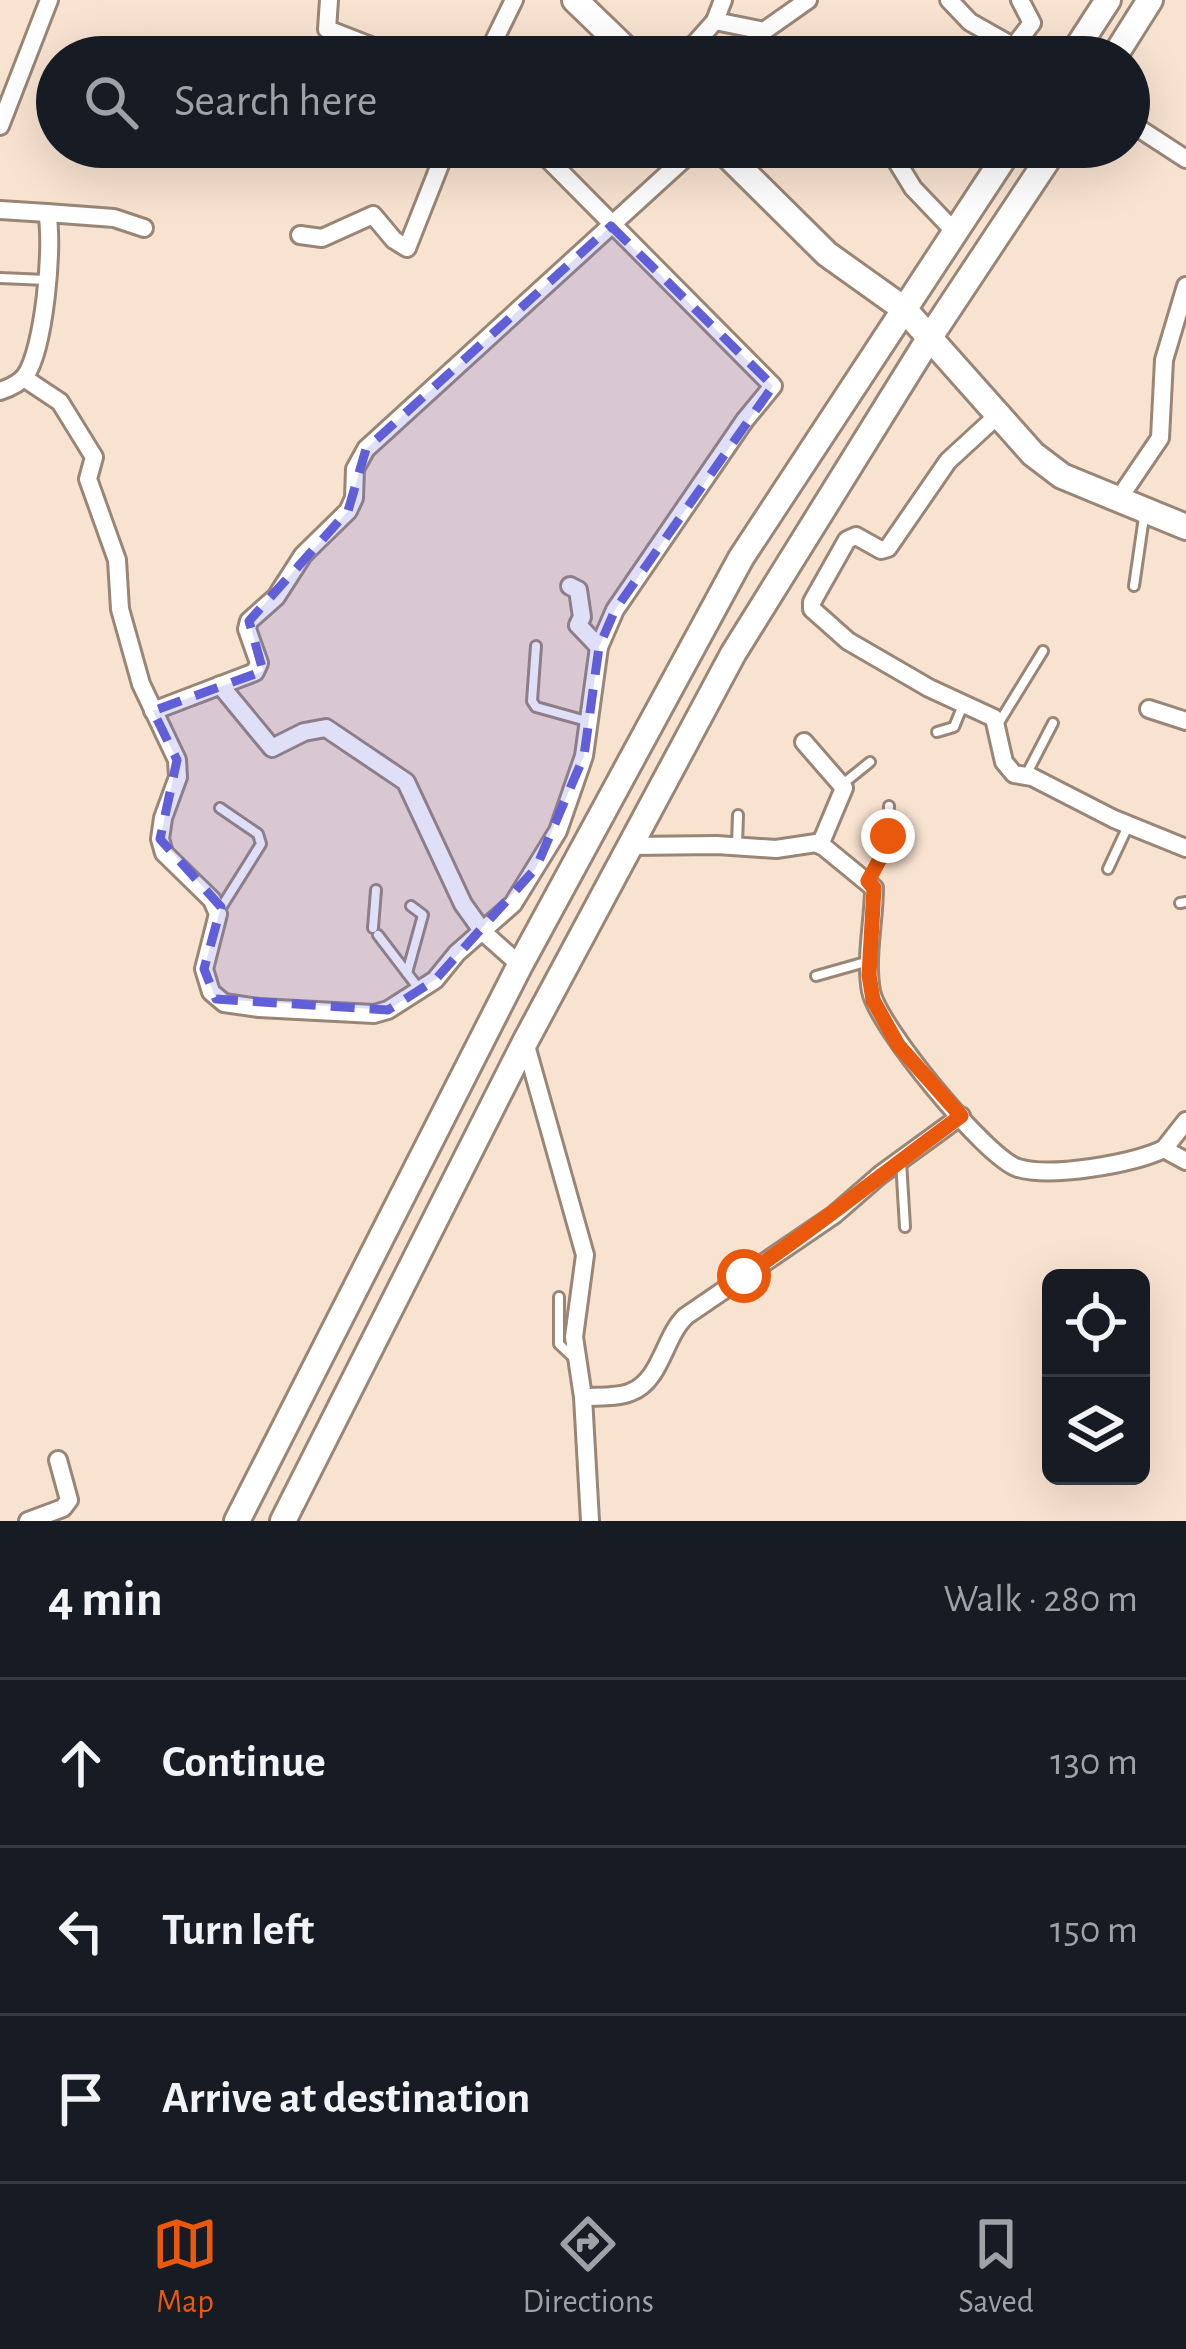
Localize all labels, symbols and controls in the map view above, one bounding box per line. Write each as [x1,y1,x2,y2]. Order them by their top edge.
search box [36,36,1150,168]
icon: search [78,69,144,135]
text: Search here [174,79,377,124]
route end [861,809,915,863]
route start [717,1249,771,1303]
map controls [1042,1269,1150,1485]
button: locate [1042,1269,1150,1377]
button: layers [1042,1377,1150,1485]
text: 4 min [48,1574,163,1625]
text: Walk · 280 m [944,1580,1138,1619]
icon: ahead [48,1730,114,1796]
text: Continue [162,1740,326,1785]
text: 130 m [1050,1743,1138,1782]
icon: left [48,1898,114,1964]
text: Turn left [162,1908,314,1953]
text: 150 m [1050,1911,1138,1950]
icon: arrive [48,2066,114,2132]
text: Arrive at destination [162,2076,530,2121]
tab: Map [152,2211,218,2323]
tab: Directions [522,2211,654,2323]
tab: Saved [958,2211,1034,2323]

